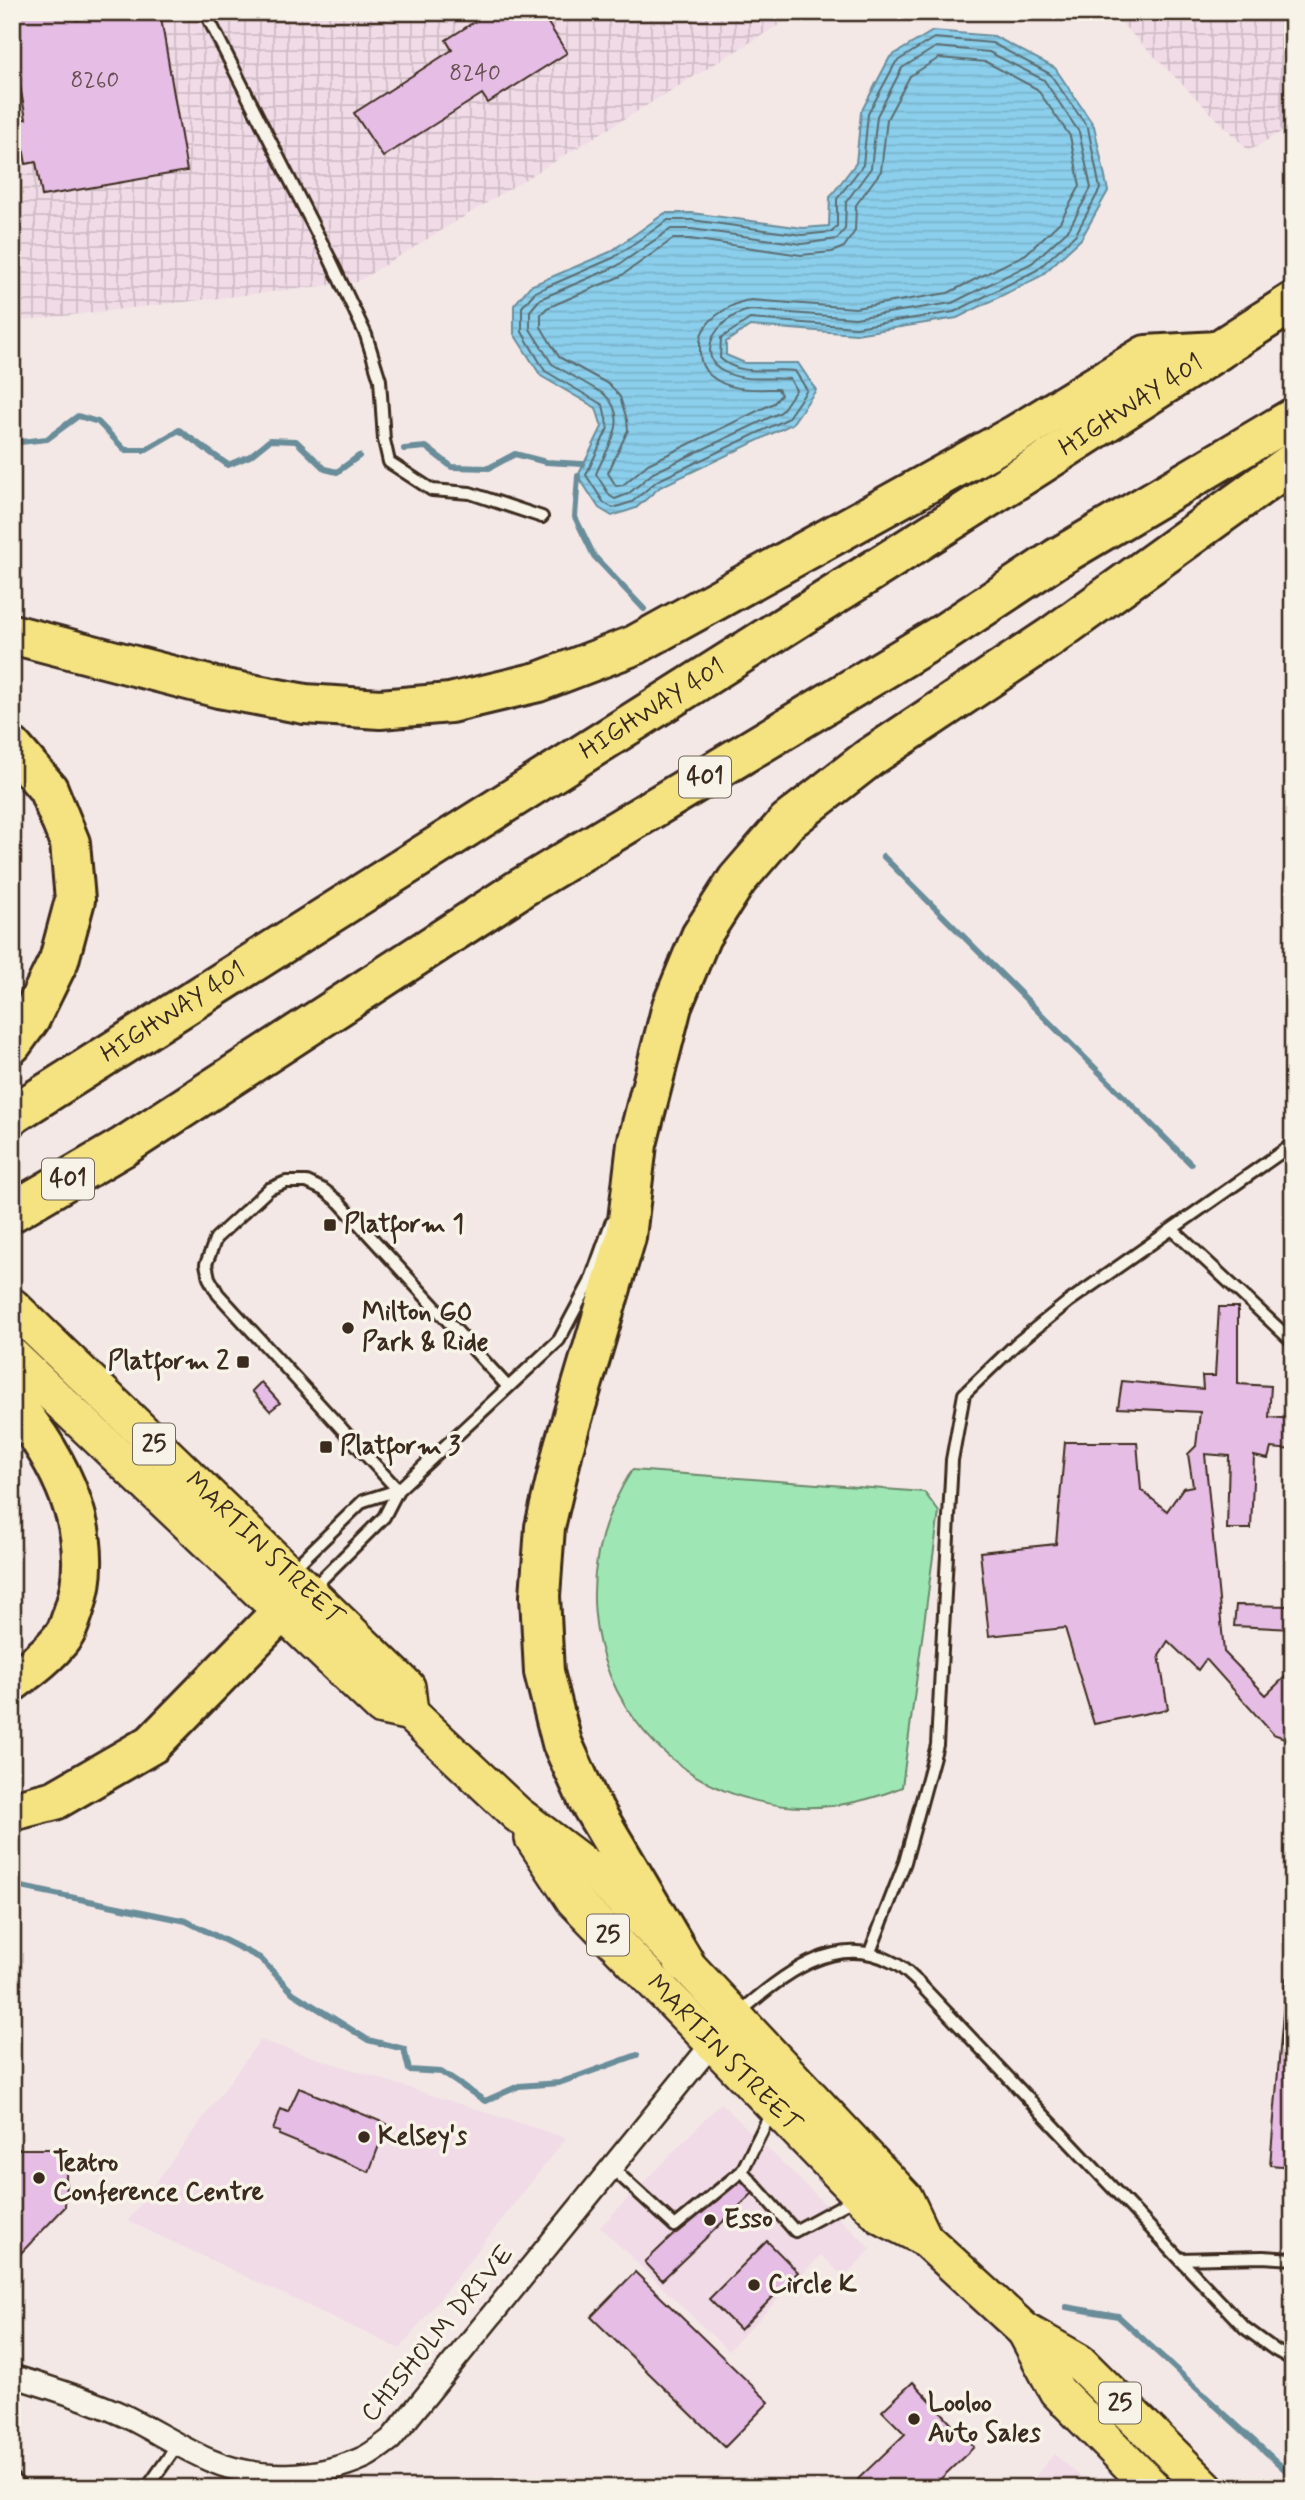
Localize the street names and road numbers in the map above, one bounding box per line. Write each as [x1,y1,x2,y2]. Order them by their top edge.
street label: HIGHWAY 401 [1052,347,1210,465]
street label: HIGHWAY 401 [573,651,732,768]
road number: 401 [679,756,731,798]
street label: HIGHWAY 401 [94,954,253,1072]
road number: 401 [42,1158,94,1199]
road number: 25 [133,1424,175,1464]
street label: MARTIN STREET [177,1465,352,1634]
road number: 25 [587,1914,629,1956]
street label: MARTIN STREET [639,1968,809,2141]
street label: CHISHOLM DRIVE [354,2238,522,2430]
road number: 25 [1099,2382,1141,2424]

